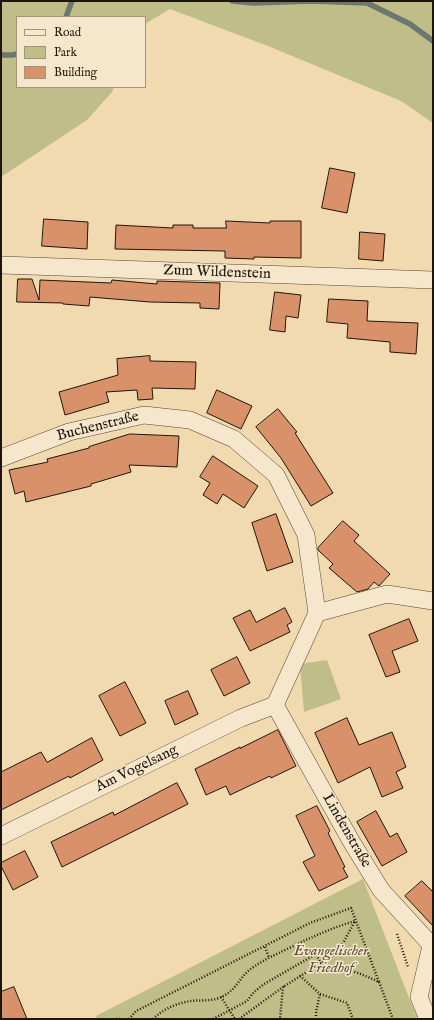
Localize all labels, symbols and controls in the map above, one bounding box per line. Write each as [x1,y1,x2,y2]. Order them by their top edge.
legend [16,16,146,88]
text: Road [54,25,81,40]
text: Park [54,45,77,60]
text: Building [54,65,97,80]
street label: Zum Wildenstein [163,262,271,284]
street label: Buchenstraße [55,408,141,446]
street label: Am Vogelsang [93,741,181,797]
street label: Lindenstraße [318,791,374,871]
park label: Evangelischer Friedhof [294,943,368,978]

